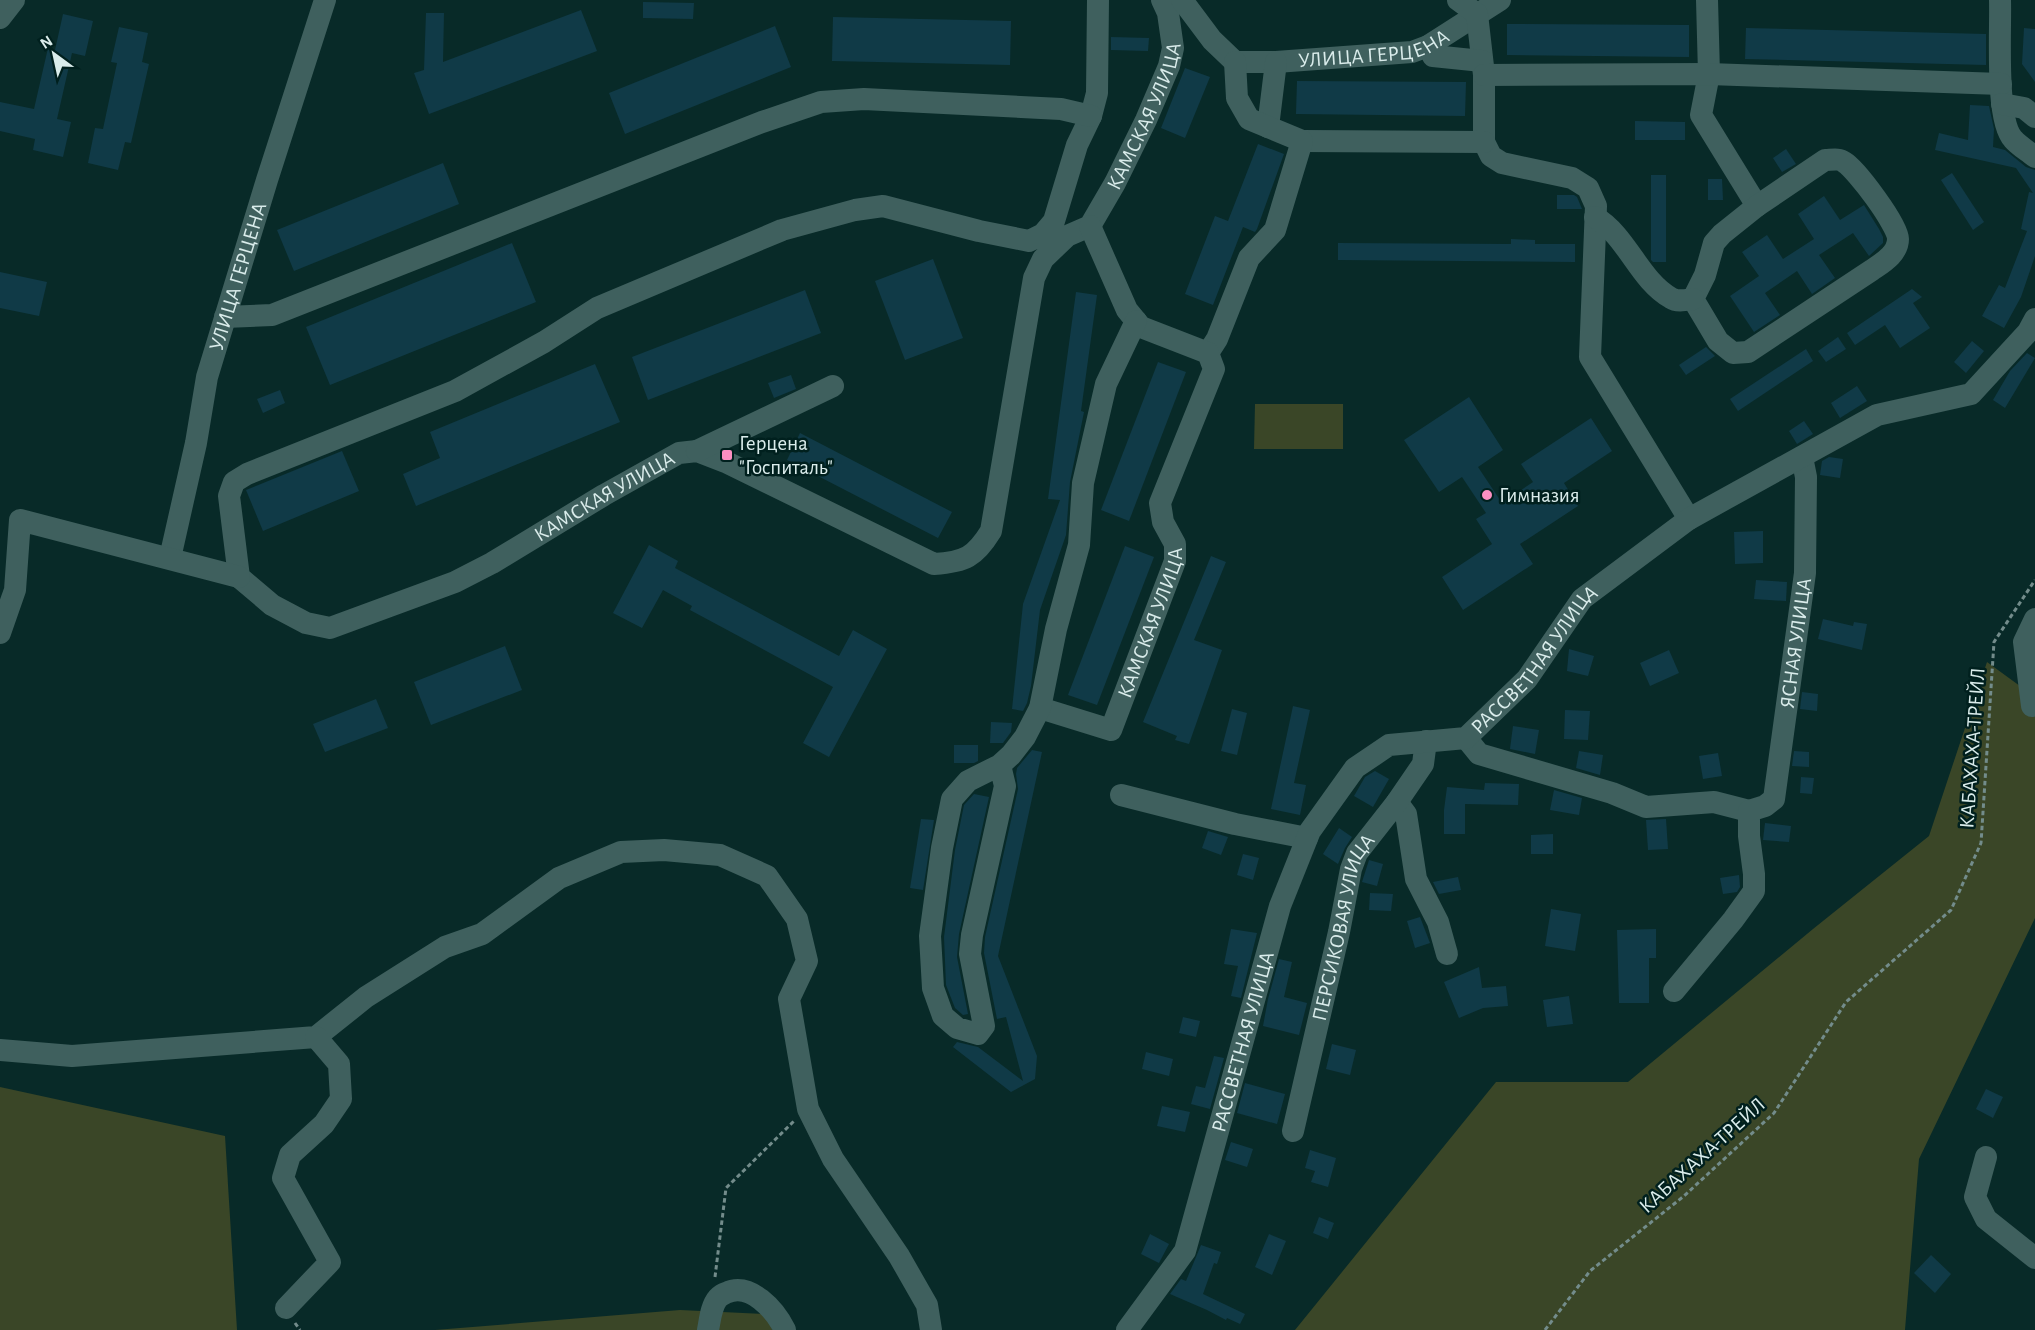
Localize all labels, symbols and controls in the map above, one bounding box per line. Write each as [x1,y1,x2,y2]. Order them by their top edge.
north arrow [24,24,84,84]
street label: УЛИЦА ГЕРЦЕНА [1298,25,1453,71]
text: N [37,33,55,52]
street label: КАМСКАЯ УЛИЦА [1103,41,1185,193]
street label: УЛИЦА ГЕРЦЕНА [206,200,271,353]
place label: Герцена "Госпиталь" [739,433,833,478]
street label: КАМСКАЯ УЛИЦА [531,448,678,546]
marker: Герцена "Госпиталь" [720,448,734,462]
place label: Гимназия [1499,485,1580,506]
marker: Гимназия [1480,488,1494,502]
street label: КАМСКАЯ УЛИЦА [1114,548,1186,701]
street label: ЯСНАЯ УЛИЦА [1777,577,1815,710]
street label: РАССВЕТНАЯ УЛИЦА [1467,581,1601,738]
street label: КАБАХАХА-ТРЕЙЛ [1955,667,1989,829]
street label: ПЕРСИКОВАЯ УЛИЦА [1309,830,1379,1023]
street label: РАССВЕТНАЯ УЛИЦА [1208,949,1278,1135]
street label: КАБАХАХА-ТРЕЙЛ [1635,1093,1769,1217]

